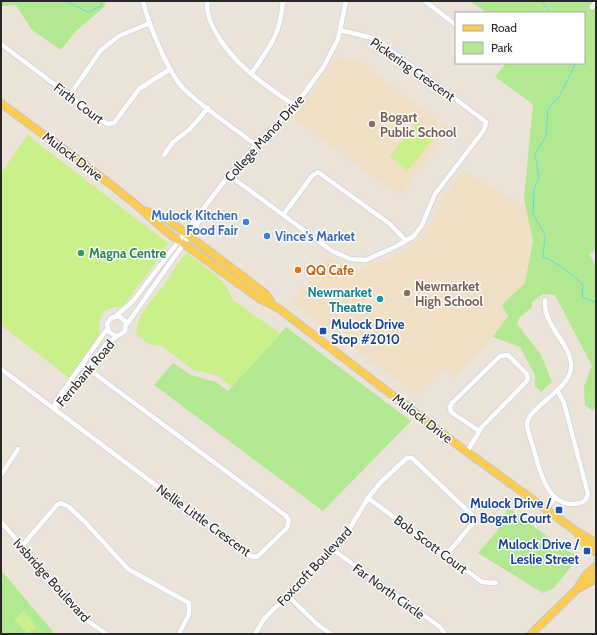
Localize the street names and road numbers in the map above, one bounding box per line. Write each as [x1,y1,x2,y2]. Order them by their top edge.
street label: Pickering Crescent [368,34,459,104]
street label: Firth Court [51,79,108,127]
street label: College Manor Drive [221,91,307,185]
street label: Mulock Drive [40,128,107,184]
street label: Fernbank Road [53,336,117,410]
street label: Mulock Drive [390,390,456,446]
street label: Nellie Little Crescent [154,480,255,560]
street label: Bob Scott Court [391,511,471,577]
street label: Foxcroft Boulevard [273,523,355,609]
street label: Ivsbridge Boulevard [10,535,94,625]
street label: Far North Circle [350,560,428,623]

